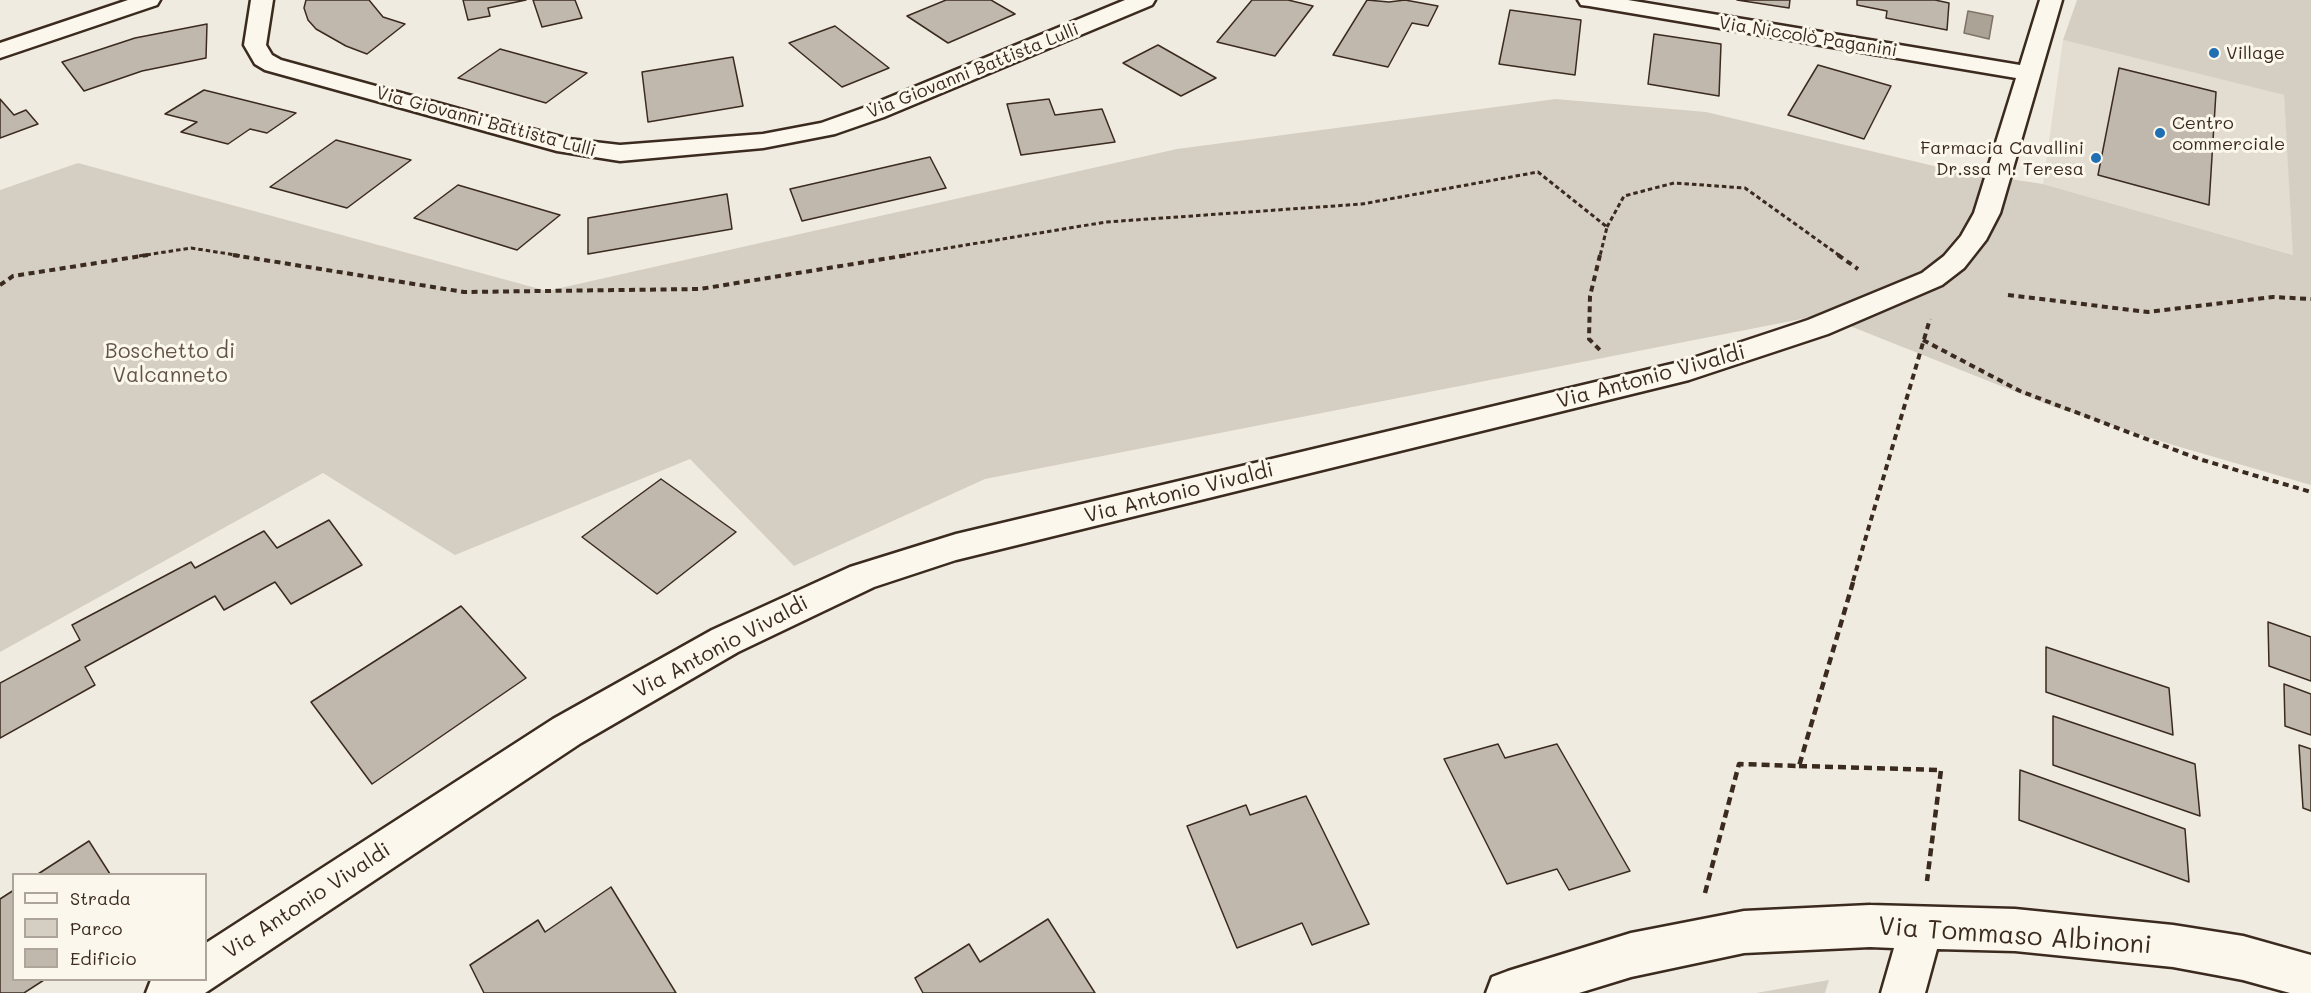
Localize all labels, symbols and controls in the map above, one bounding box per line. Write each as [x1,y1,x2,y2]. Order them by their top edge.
street label: Via Niccolò Paganini [1717,12,1899,62]
street label: Via Giovanni Battista Lulli [864,19,1082,123]
place label: Village [2226,42,2285,64]
marker: Village [2207,46,2221,60]
street label: Via Giovanni Battista Lulli [374,82,598,162]
place label: Centro commerciale [2172,112,2285,154]
marker: Centro commerciale [2153,126,2167,140]
place label: Farmacia Cavallini Dr.ssa M. Teresa [1920,137,2084,180]
marker: Farmacia Cavallini Dr.ssa M. Teresa [2089,151,2103,165]
park label: Boschetto di Valcanneto [105,339,235,389]
street label: Via Antonio Vivaldi [1554,340,1748,414]
street label: Via Antonio Vivaldi [1082,457,1276,529]
street label: Via Antonio Vivaldi [629,590,813,704]
street label: Via Antonio Vivaldi [219,838,395,964]
legend [12,873,207,981]
text: Strada [70,886,131,910]
street label: Via Tommaso Albinoni [1877,911,2153,961]
text: Parco [70,916,123,940]
text: Edificio [70,946,137,970]

